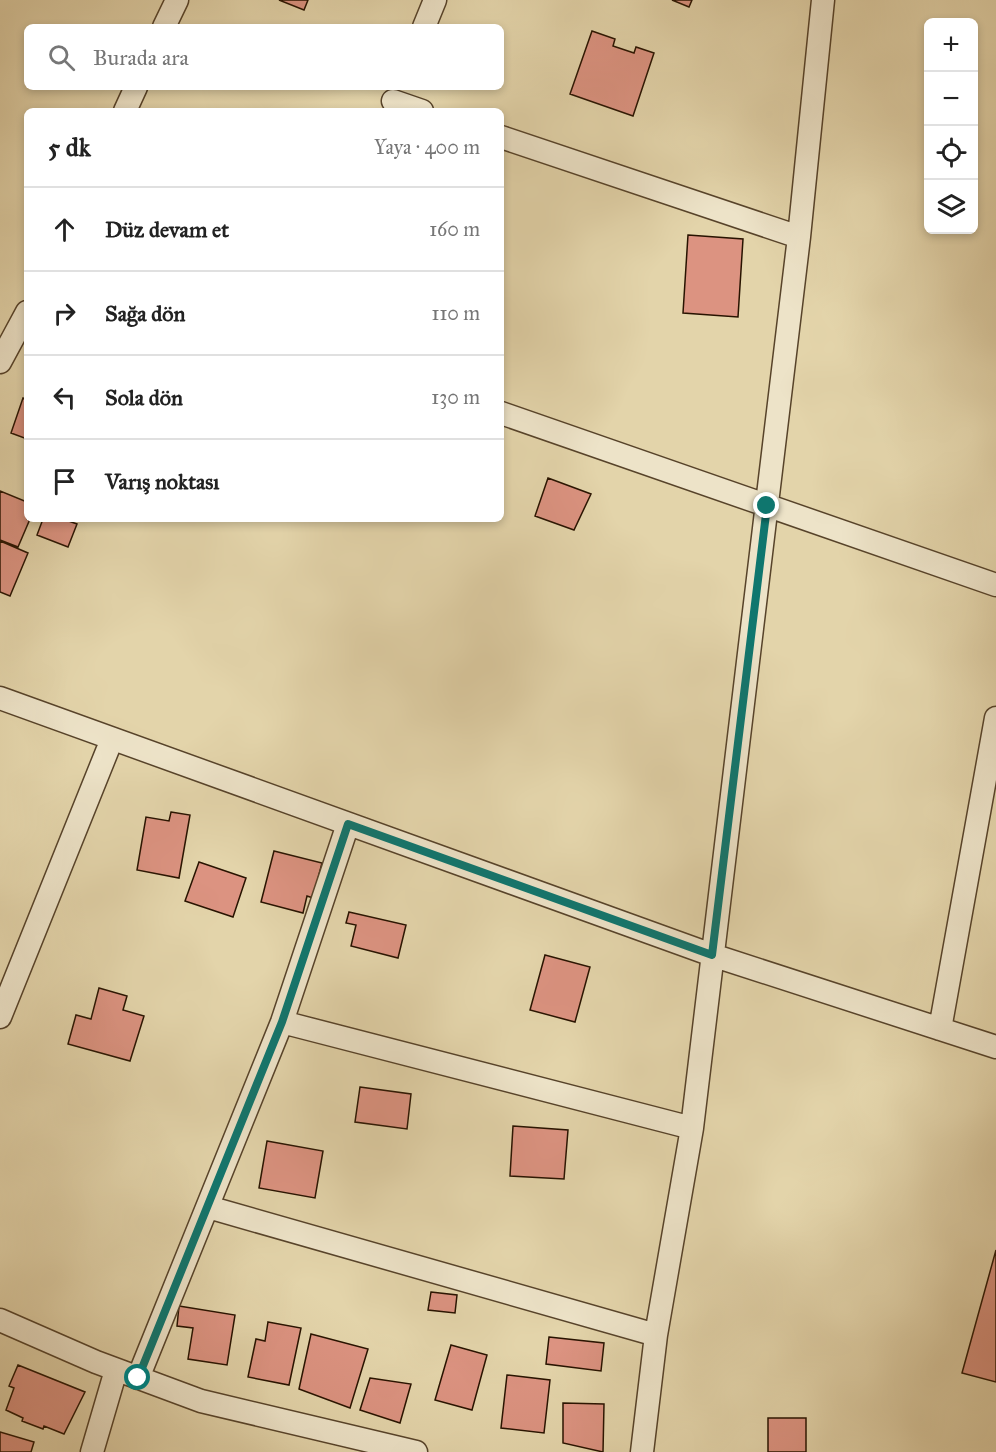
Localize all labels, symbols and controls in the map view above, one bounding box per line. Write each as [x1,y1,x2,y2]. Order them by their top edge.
map controls [924,18,978,234]
button: + [924,18,978,72]
search box [24,24,504,90]
icon: search [45,41,78,74]
text: Burada ara [93,44,189,71]
button: − [924,72,978,126]
button: locate [924,126,978,180]
text: 5 dk [48,131,91,163]
text: Yaya · 400 m [374,135,480,159]
button: layers [924,180,978,234]
icon: ahead [48,213,81,246]
text: Düz devam et [105,216,229,243]
text: 160 m [429,217,480,241]
icon: right [48,297,81,330]
text: Sağa dön [105,300,185,327]
text: 110 m [432,301,480,325]
icon: left [48,381,81,414]
text: Sola dön [105,384,183,411]
text: 130 m [431,385,480,409]
icon: arrive [48,465,81,498]
text: Varış noktası [105,468,219,495]
route end [753,492,779,518]
route start [124,1364,150,1390]

